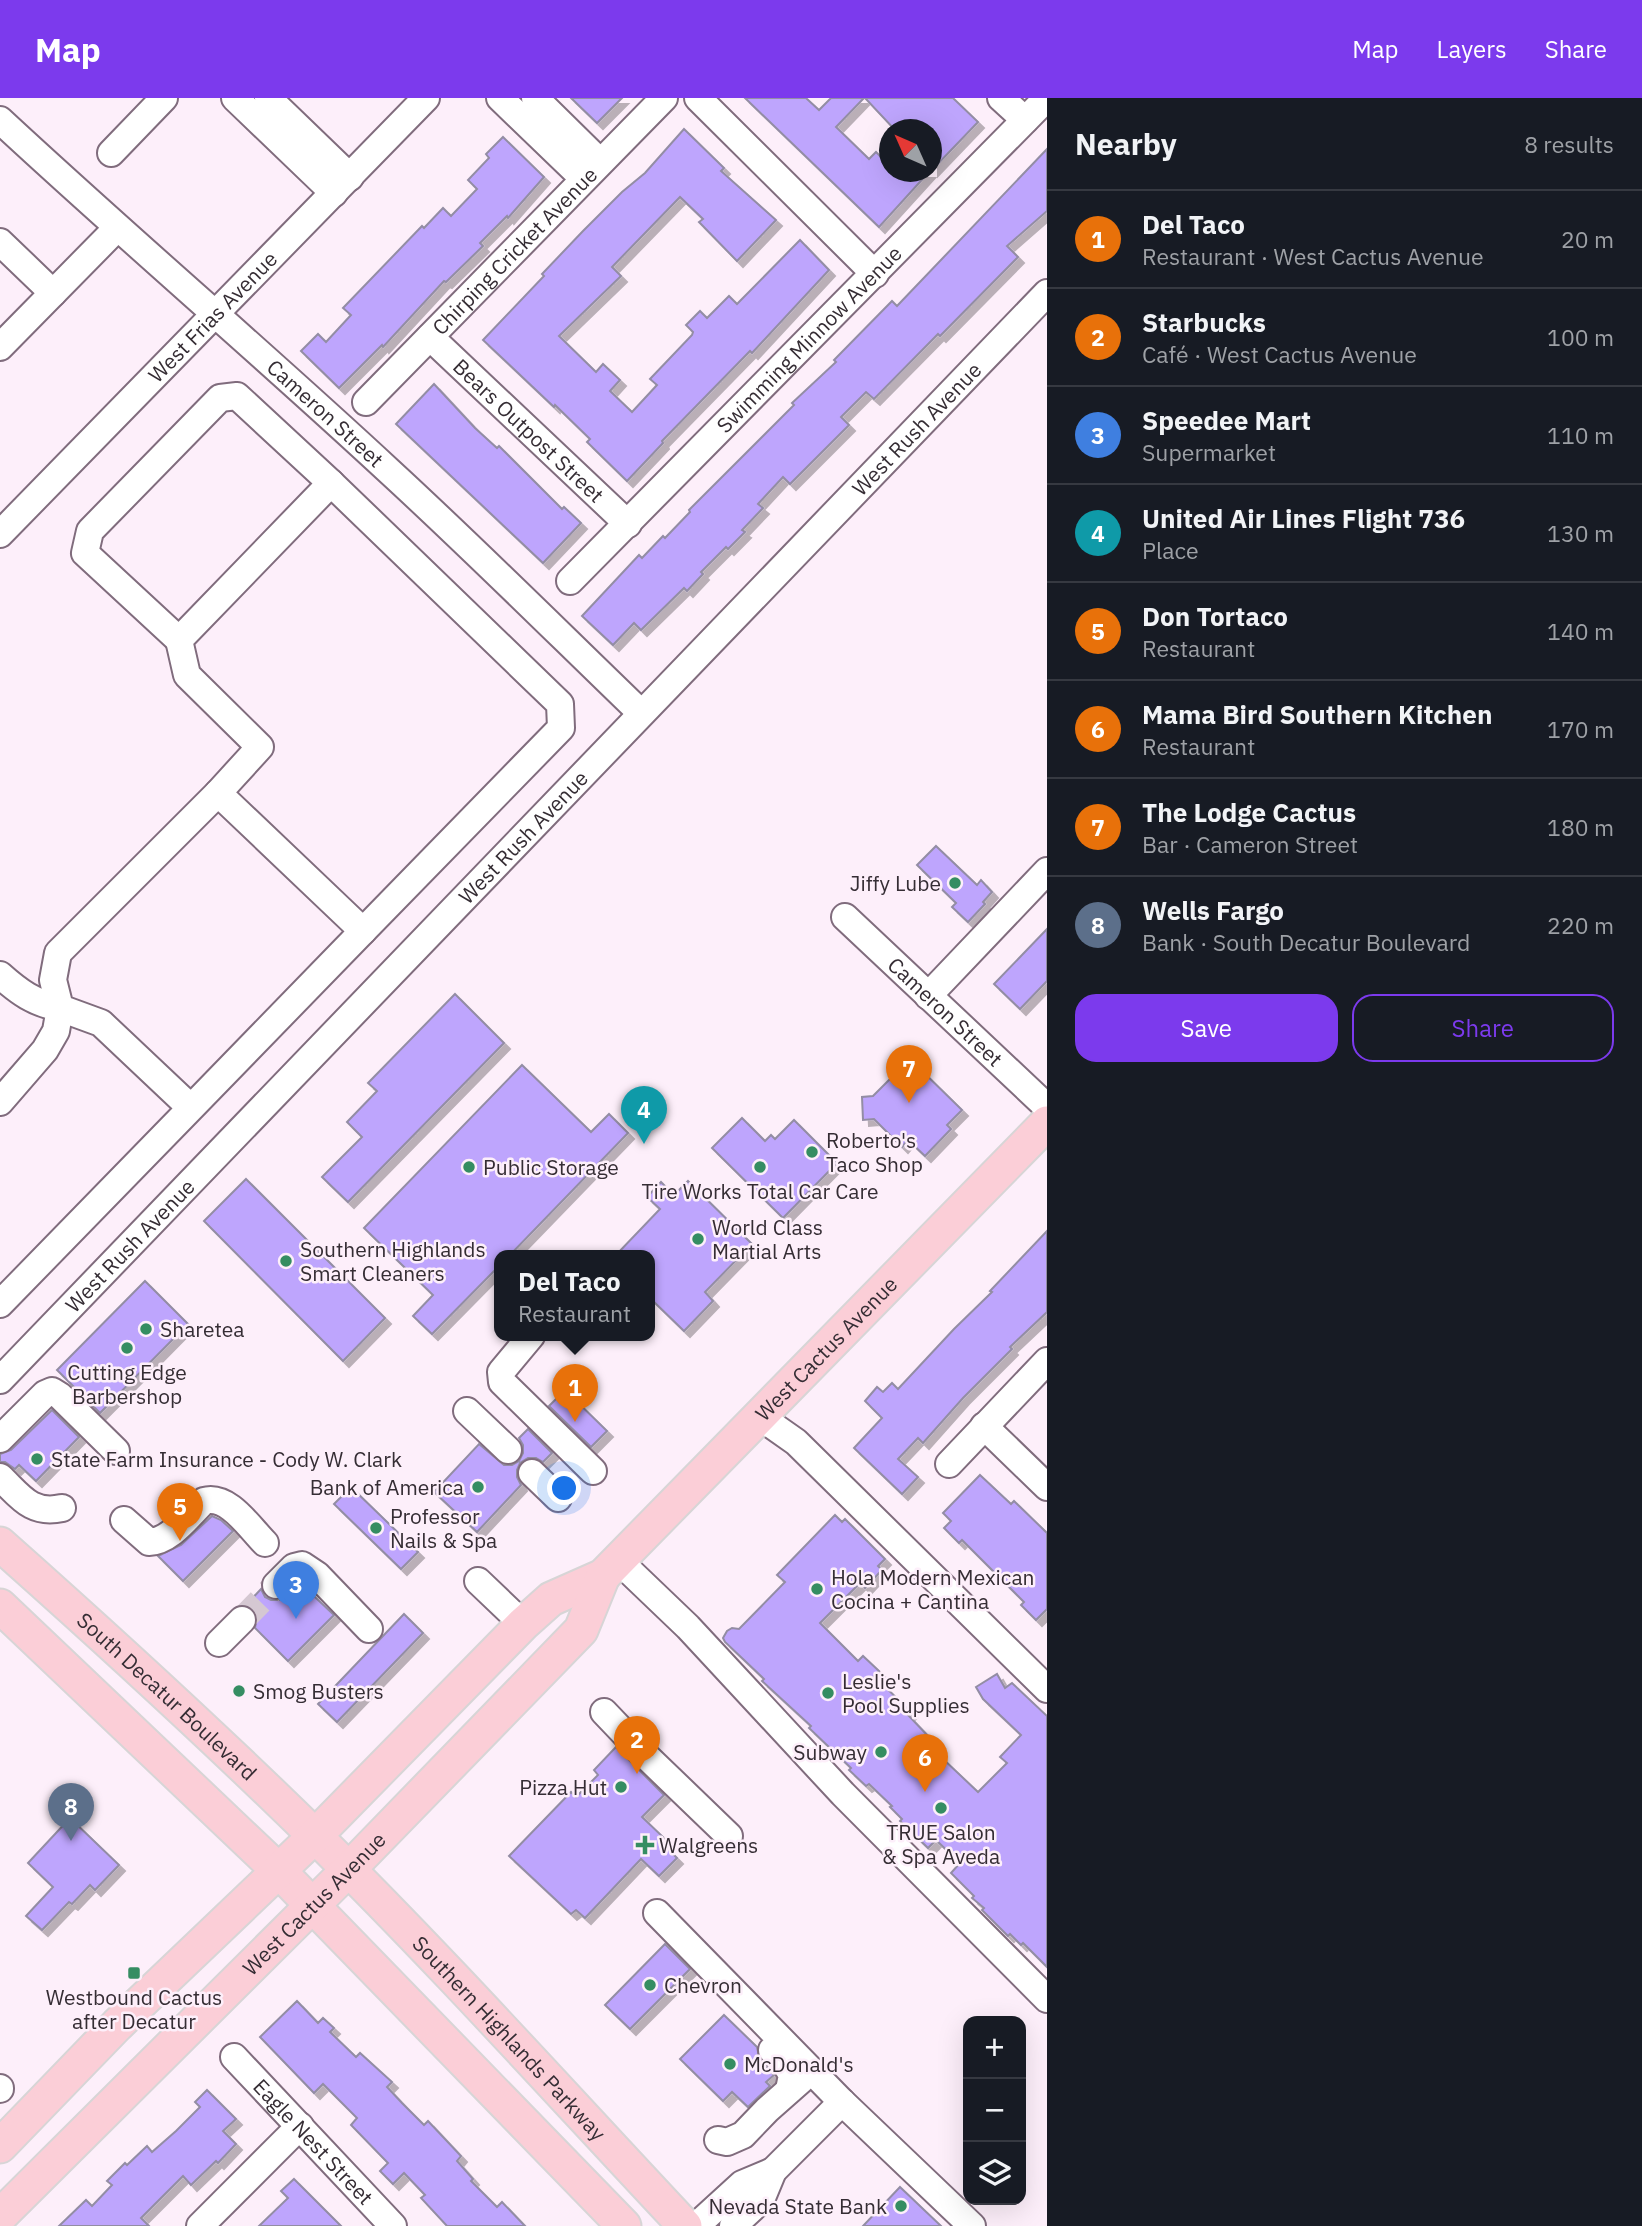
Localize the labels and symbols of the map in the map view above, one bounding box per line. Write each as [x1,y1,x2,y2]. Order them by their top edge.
north arrow [879,119,942,182]
street label: Chirping Cricket Avenue [426,161,603,341]
street label: Swimming Minnow Avenue [710,239,908,439]
street label: West Frias Avenue [142,245,283,388]
street label: Bears Outpost Street [447,352,610,508]
street label: Cameron Street [261,353,390,473]
street label: West Rush Avenue [846,356,987,501]
street label: West Rush Avenue [452,764,594,910]
place label: Jiffy Lube [850,869,941,897]
marker: Jiffy Lube [947,875,963,891]
street label: Cameron Street [882,951,1009,1072]
pin: 7 [886,1045,932,1103]
pin: 4 [621,1086,667,1144]
place label: Roberto's Taco Shop [826,1126,923,1178]
marker: Roberto's Taco Shop [804,1144,820,1160]
place label: Public Storage [483,1153,619,1181]
marker: Public Storage [461,1159,477,1175]
marker: Tire Works Total Car Care [752,1159,768,1175]
street label: West Rush Avenue [59,1173,201,1318]
place label: Tire Works Total Car Care [641,1177,879,1205]
place label: World Class Martial Arts [712,1213,823,1265]
marker: World Class Martial Arts [690,1231,706,1247]
place label: Southern Highlands Smart Cleaners [300,1235,486,1287]
marker: Southern Highlands Smart Cleaners [278,1253,294,1269]
street label: West Cactus Avenue [749,1270,903,1427]
place label: Sharetea [160,1315,245,1343]
marker: Sharetea [138,1321,154,1337]
marker: Cutting Edge Barbershop [119,1340,135,1356]
place label: Cutting Edge Barbershop [67,1358,187,1410]
pin: 1 [552,1364,598,1422]
place label: State Farm Insurance - Cody W. Clark [51,1445,402,1473]
marker: State Farm Insurance - Cody W. Clark [29,1451,45,1467]
your location [547,1471,581,1505]
place label: Bank of America [310,1473,464,1501]
marker: Bank of America [470,1479,486,1495]
pin: 5 [157,1483,203,1541]
place label: Professor Nails & Spa [390,1502,497,1554]
marker: Professor Nails & Spa [368,1520,384,1536]
pin: 3 [273,1561,319,1619]
place label: Hola Modern Mexican Cocina + Cantina [831,1563,1035,1615]
marker: Hola Modern Mexican Cocina + Cantina [809,1581,825,1597]
street label: South Decatur Boulevard [71,1606,263,1786]
place label: Leslie's Pool Supplies [842,1667,970,1719]
place label: Smog Busters [253,1677,384,1705]
marker: Smog Busters [231,1683,247,1699]
marker: Leslie's Pool Supplies [820,1685,836,1701]
pin: 2 [614,1716,660,1774]
pin: 6 [902,1734,948,1792]
place label: Subway [793,1738,868,1766]
marker: Subway [873,1744,889,1760]
place label: Pizza Hut [519,1773,607,1801]
marker: Pizza Hut [613,1779,629,1795]
pin: 8 [48,1783,94,1841]
marker: TRUE Salon & Spa Aveda [933,1800,949,1816]
place label: TRUE Salon & Spa Aveda [882,1818,1000,1870]
street label: West Cactus Avenue [236,1826,392,1981]
place label: Walgreens [659,1831,758,1859]
marker: Walgreens [637,1837,653,1853]
street label: Southern Highlands Parkway [407,1930,613,2147]
marker: Westbound Cactus after Decatur [126,1965,142,1981]
place label: Chevron [664,1971,742,1999]
marker: Chevron [642,1977,658,1993]
place label: Westbound Cactus after Decatur [46,1983,222,2035]
place label: McDonald's [744,2050,854,2078]
marker: McDonald's [722,2056,738,2072]
street label: Eagle Nest Street [247,2072,380,2211]
place label: Nevada State Bank [709,2192,887,2220]
marker: Nevada State Bank [893,2198,909,2214]

